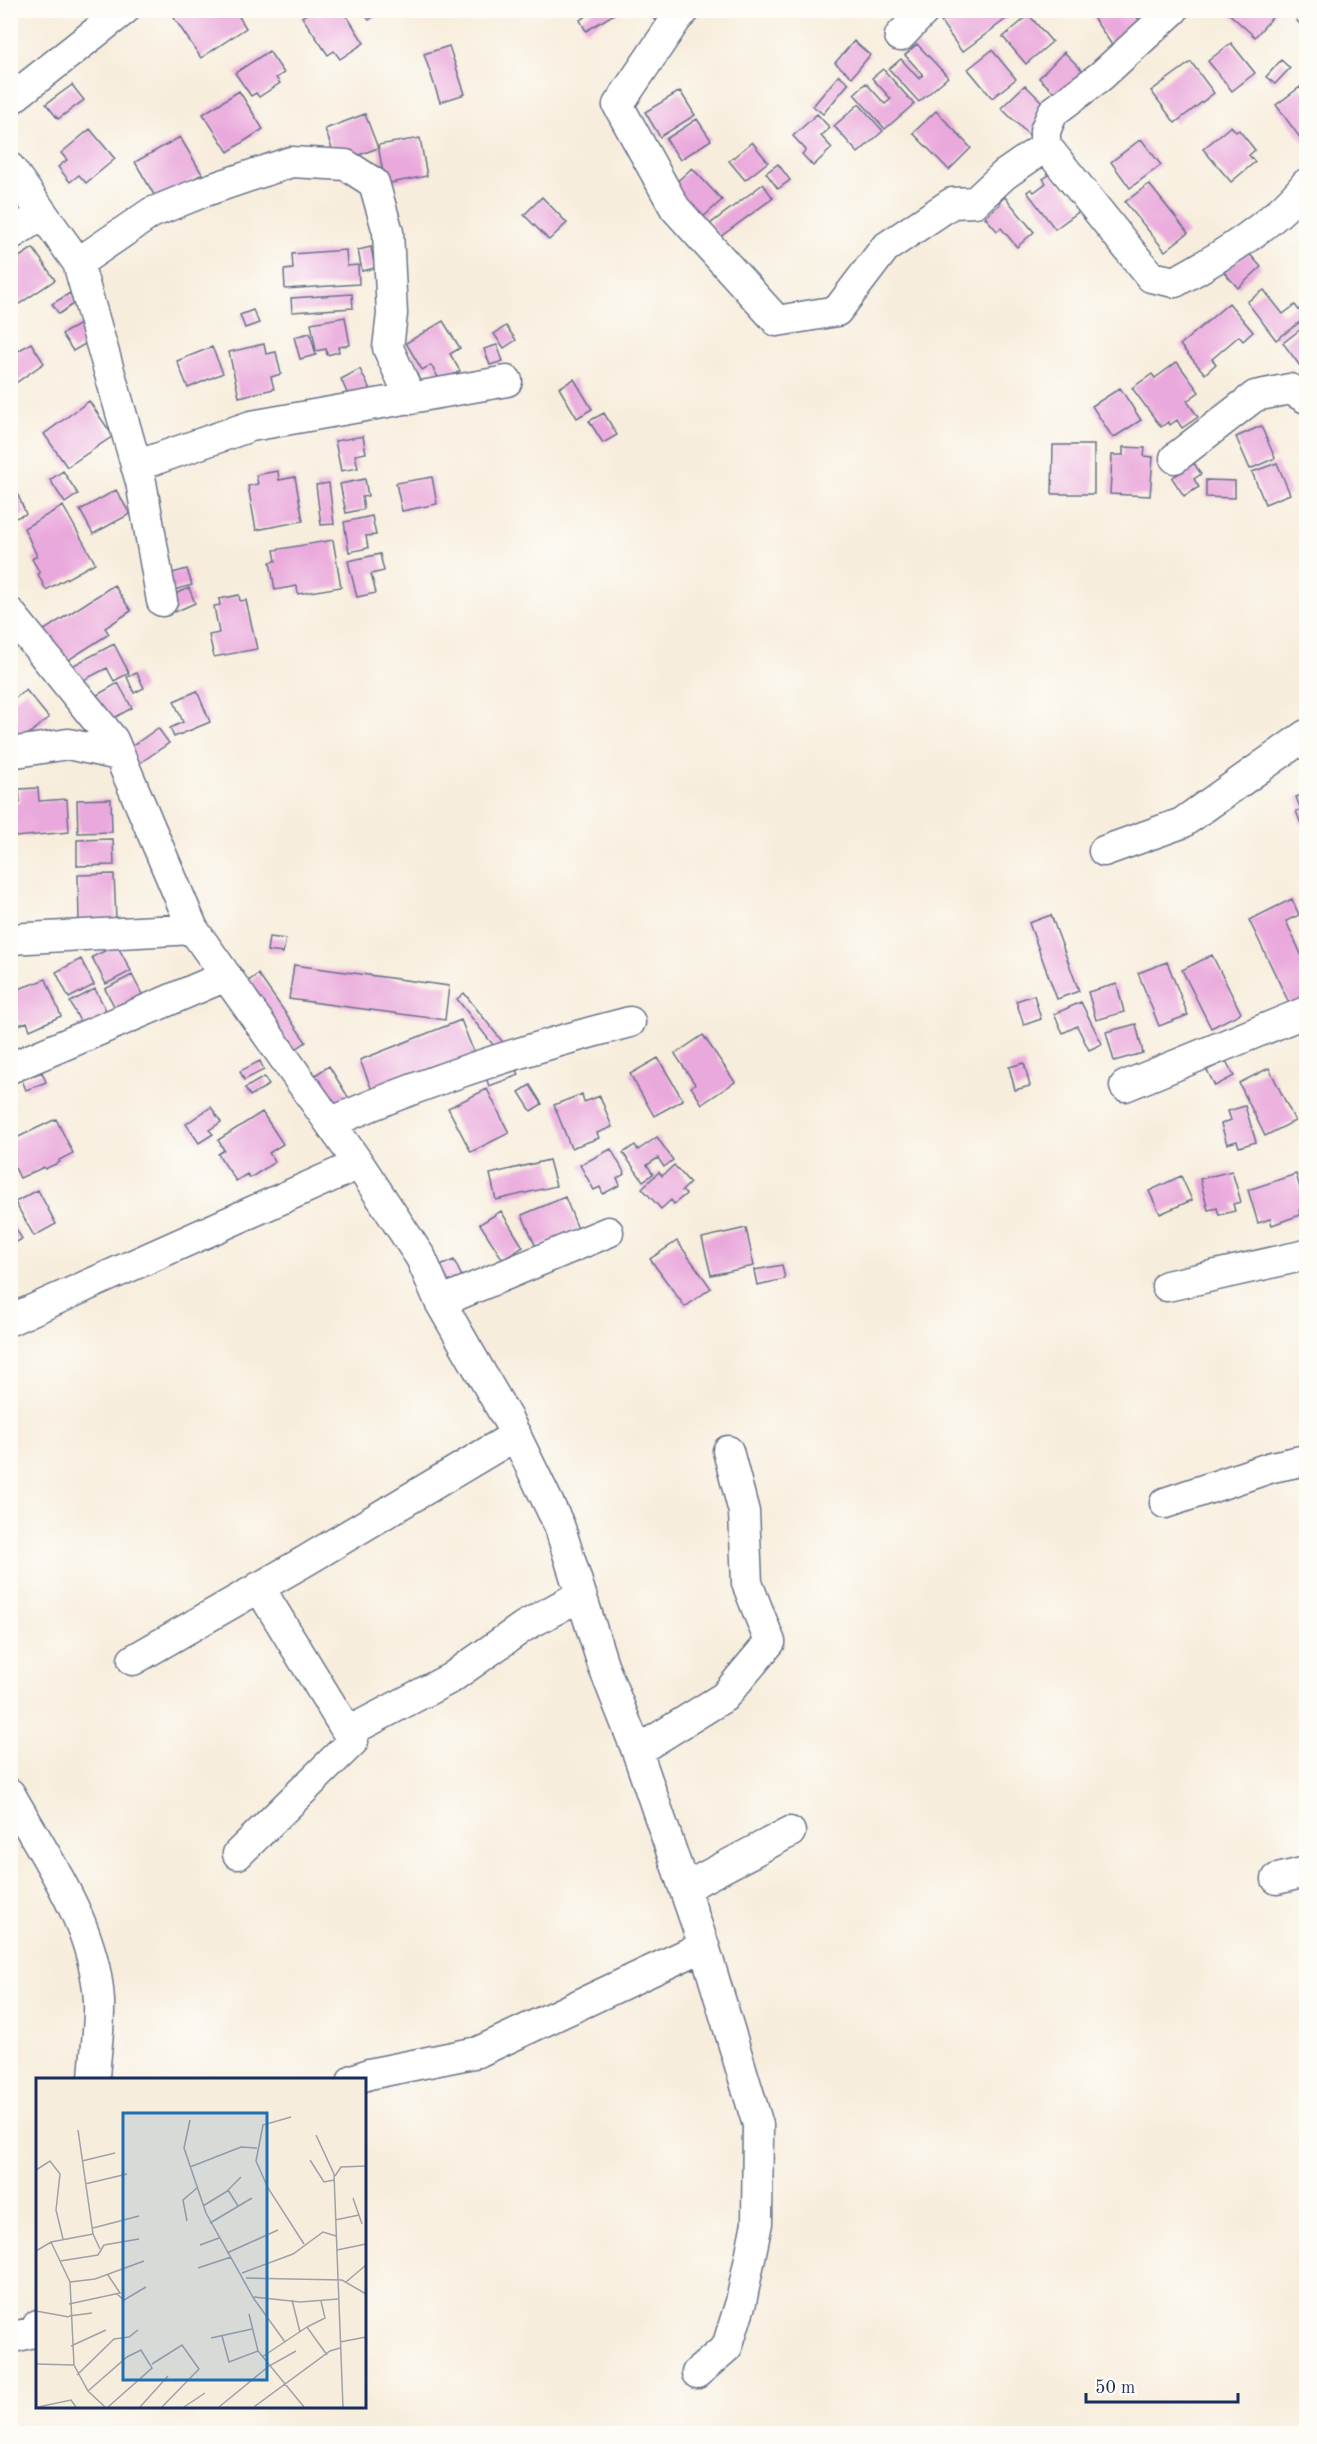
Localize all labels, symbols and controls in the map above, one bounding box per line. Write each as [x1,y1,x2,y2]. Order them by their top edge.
inset map [36,2078,366,2408]
scale bar [1086,2366,1238,2404]
text: 50 m [1095,2379,1135,2397]

